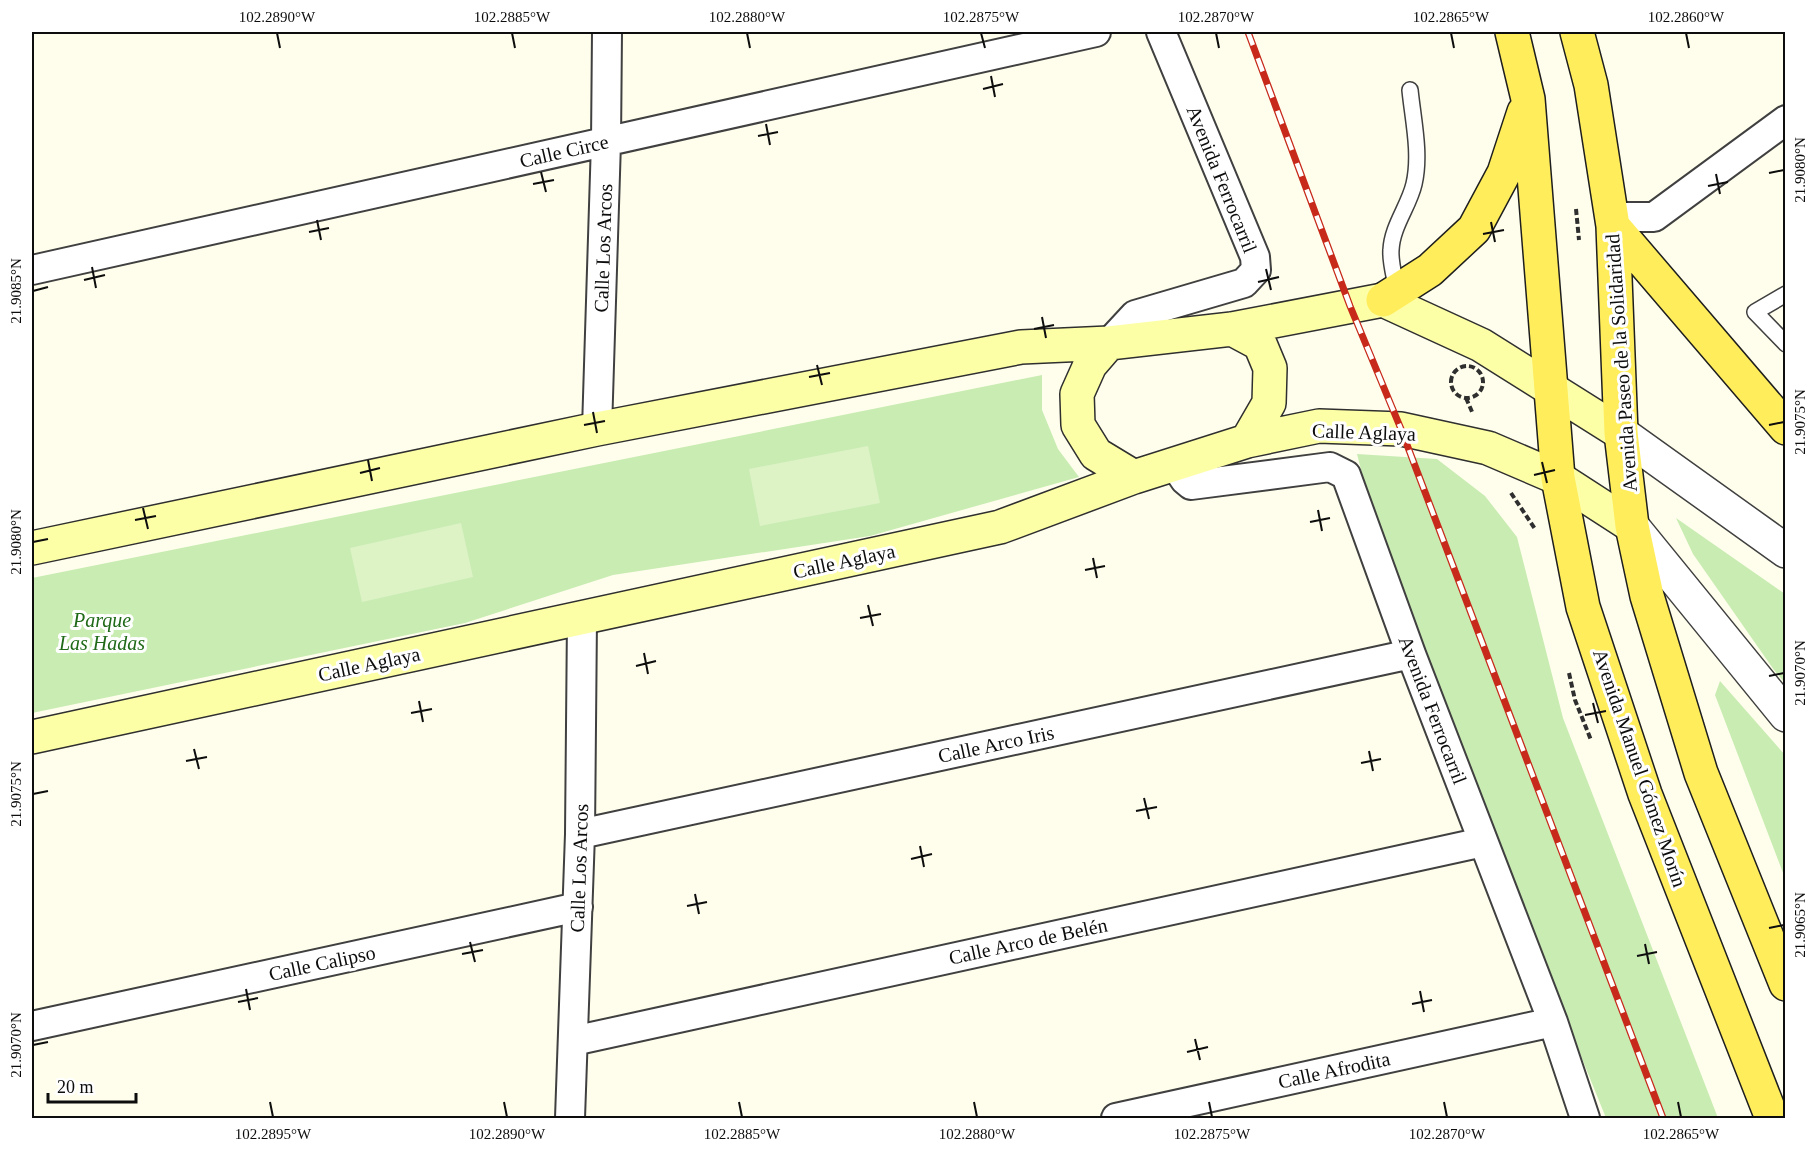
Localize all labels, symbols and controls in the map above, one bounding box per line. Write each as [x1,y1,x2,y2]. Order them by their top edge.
text: 102.2890°W [239,9,316,25]
text: 102.2885°W [474,9,551,25]
text: 102.2880°W [709,9,786,25]
text: 102.2875°W [943,9,1020,25]
text: 102.2870°W [1178,9,1255,25]
text: 102.2865°W [1413,9,1490,25]
text: 102.2860°W [1648,9,1725,25]
street label: Avenida Ferrocarril [1182,102,1262,256]
street label: Calle Circe [517,130,611,172]
text: 21.9080°N [1792,137,1808,203]
street label: Calle Los Arcos [590,183,616,313]
street label: Avenida Paseo de la Solidaridad [1601,233,1641,493]
text: 21.9085°N [8,258,24,324]
text: 21.9075°N [1792,389,1808,455]
street label: Calle Aglaya [1312,419,1416,446]
text: 21.9080°N [8,509,24,575]
street label: Calle Aglaya [791,539,897,584]
park label: Parque Las Hadas [58,609,145,654]
street label: Avenida Ferrocarril [1395,633,1472,788]
text: 21.9070°N [1792,640,1808,706]
street label: Calle Aglaya [316,642,422,687]
street label: Avenida Manuel Gómez Morín [1589,646,1691,890]
street label: Calle Arco Iris [936,721,1056,767]
text: 21.9075°N [8,761,24,827]
street label: Calle Los Arcos [566,803,592,933]
text: 21.9065°N [1792,892,1808,958]
street label: Calle Arco de Belén [947,913,1109,969]
street label: Calle Calipso [267,941,377,986]
text: 21.9070°N [8,1012,24,1078]
street label: Calle Afrodita [1276,1047,1392,1093]
scale bar [48,1066,136,1104]
text: 20 m [57,1077,94,1097]
text: 102.2895°W [235,1126,312,1142]
text: 102.2890°W [469,1126,546,1142]
text: 102.2885°W [704,1126,781,1142]
text: 102.2880°W [939,1126,1016,1142]
text: 102.2875°W [1174,1126,1251,1142]
text: 102.2870°W [1409,1126,1486,1142]
text: 102.2865°W [1643,1126,1720,1142]

